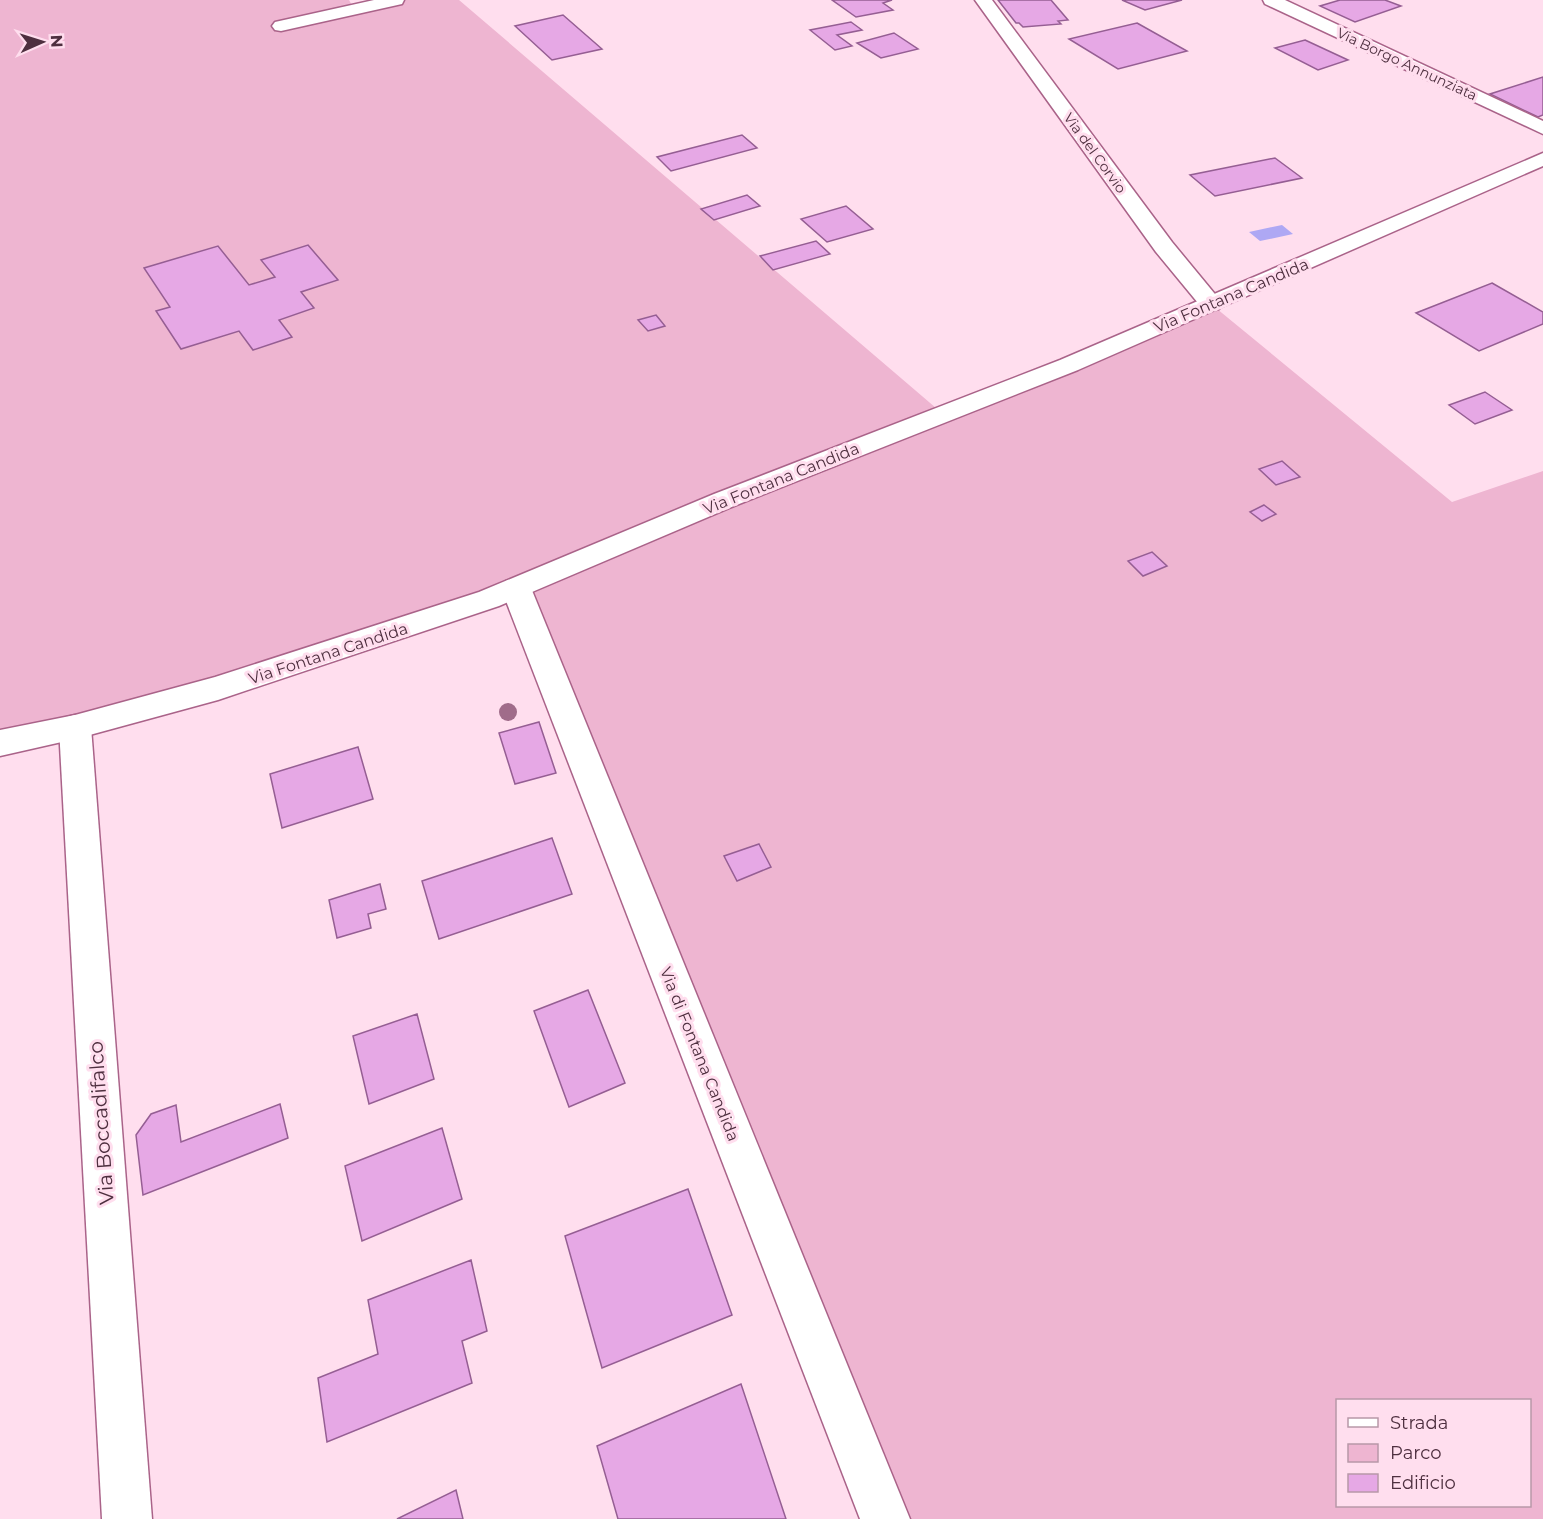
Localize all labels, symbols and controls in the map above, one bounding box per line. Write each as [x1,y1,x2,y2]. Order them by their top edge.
north arrow [12,12,72,72]
street label: Via Borgo Annunziata [1334,24,1480,104]
text: N [47,34,66,48]
street label: Via del Corvio [1060,109,1130,197]
street label: Via Fontana Candida [1151,254,1312,337]
street label: Via Fontana Candida [700,438,862,518]
street label: Via Fontana Candida [246,619,410,688]
street label: Via di Fontana Candida [656,964,743,1144]
street label: Via Boccadifalco [83,1040,119,1206]
legend [1336,1399,1531,1507]
text: Strada [1390,1412,1448,1434]
text: Parco [1390,1442,1442,1464]
text: Edificio [1390,1472,1456,1494]

